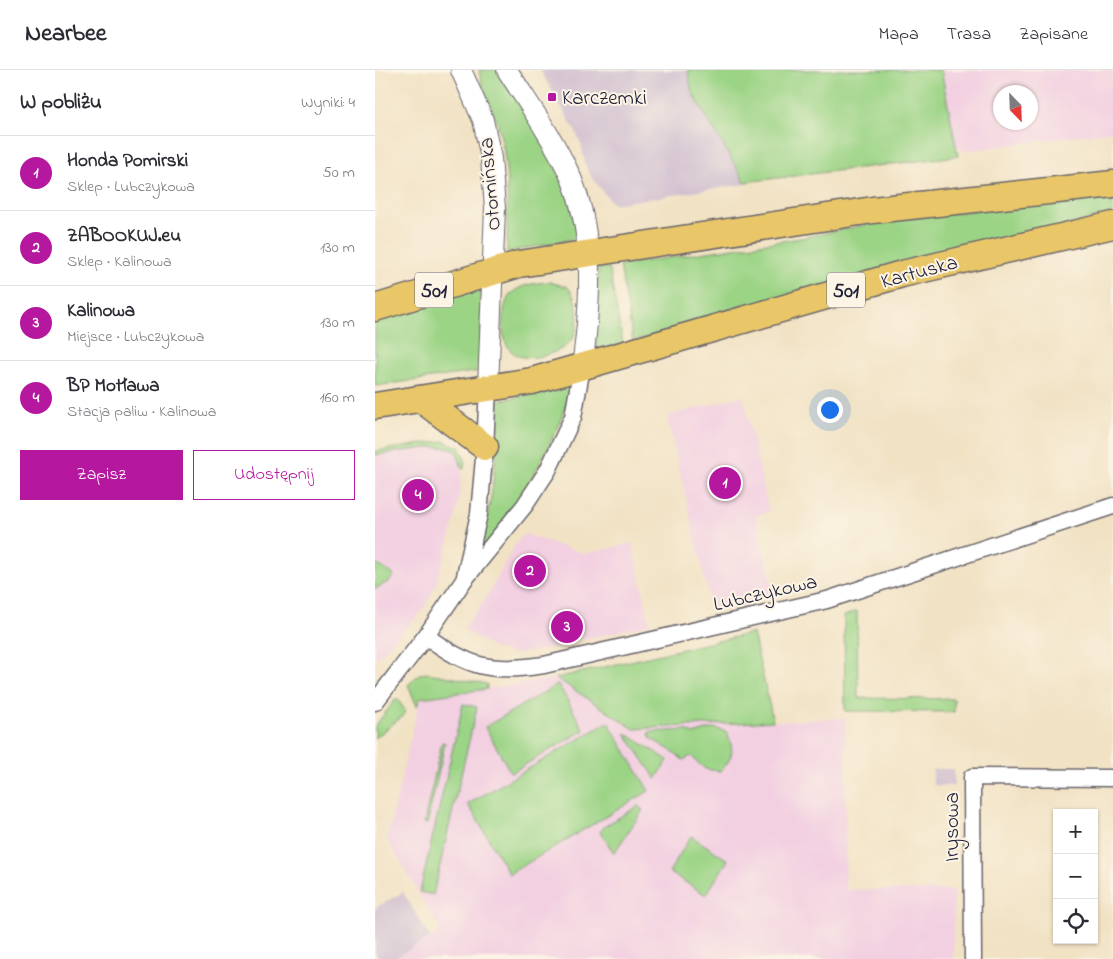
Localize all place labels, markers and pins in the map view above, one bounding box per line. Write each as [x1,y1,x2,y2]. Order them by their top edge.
place label: Karczemki [562,84,647,114]
marker: Karczemki [546,91,558,103]
pin: 1 [709,464,741,502]
pin: 4 [402,476,434,514]
pin: 2 [514,552,546,590]
pin: 3 [551,608,583,646]

